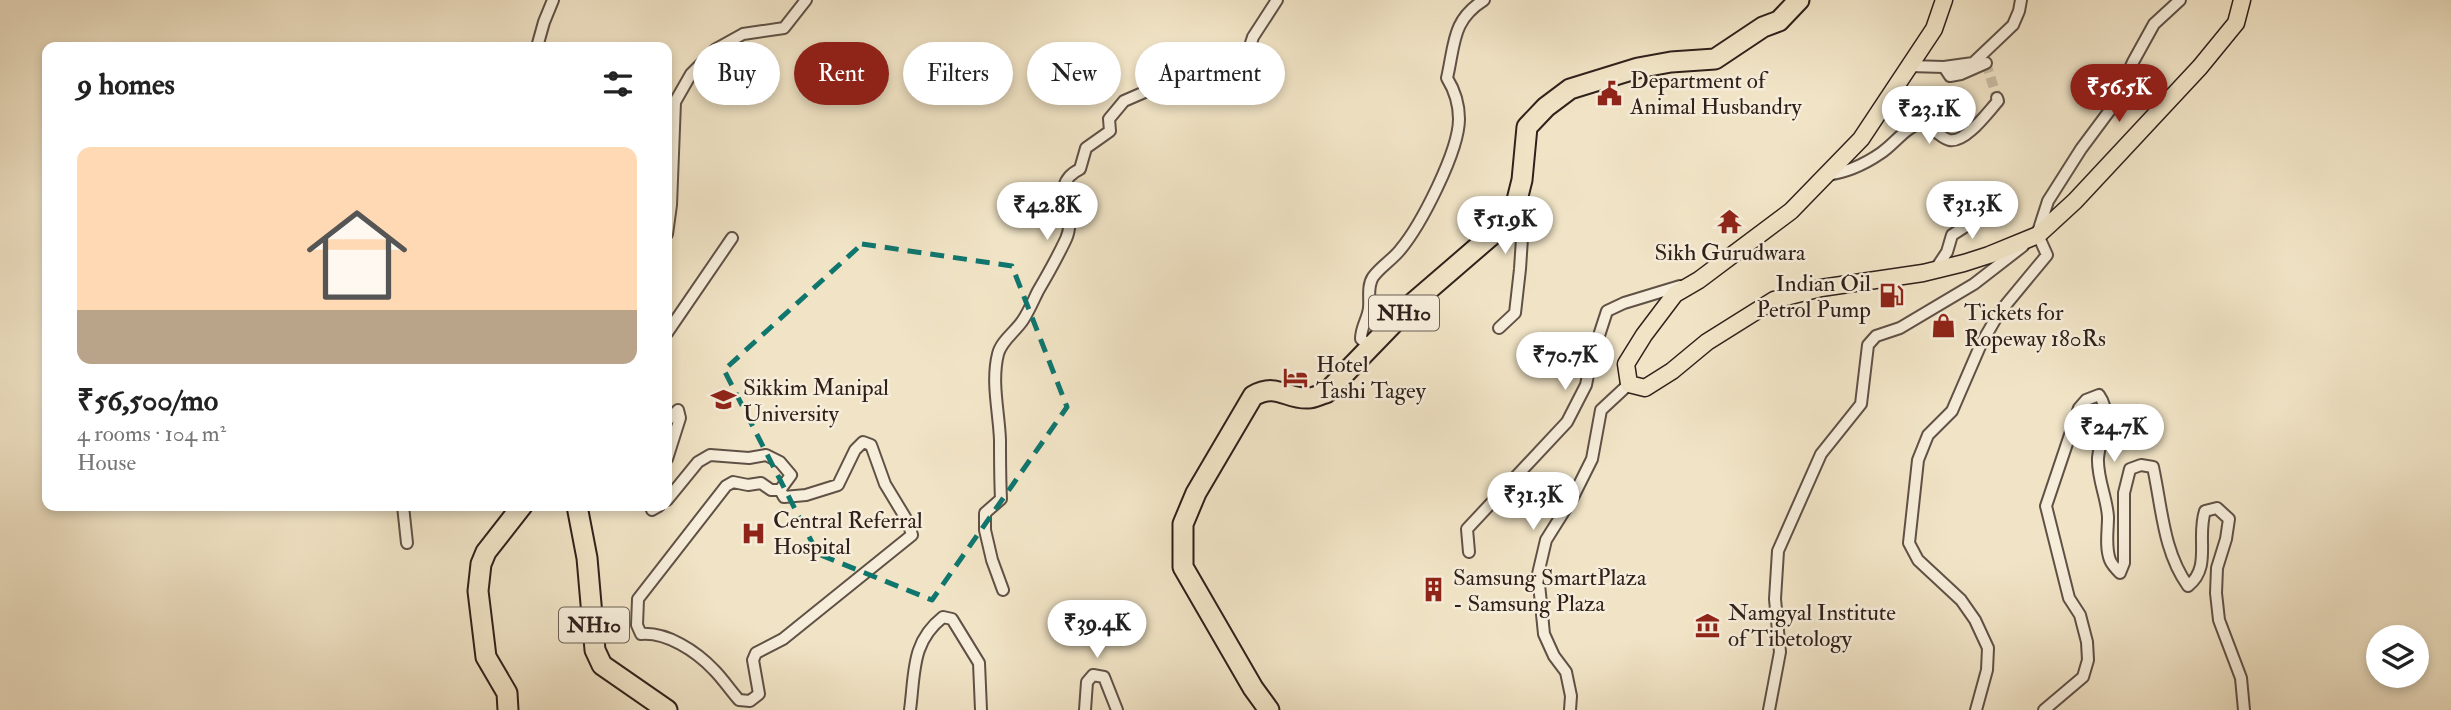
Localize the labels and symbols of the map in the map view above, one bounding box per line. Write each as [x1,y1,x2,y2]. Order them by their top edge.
pin: ₹56.5K [2062,64,2176,124]
place label: Department of Animal Husbandry [1629,66,1802,121]
public building icon: Department of Animal Husbandry [1596,79,1624,107]
pin: ₹23.1K [1872,86,1986,146]
pin: ₹42.8K [990,182,1104,242]
pin: ₹31.3K [1915,182,2029,241]
pin: ₹51.9K [1448,196,1562,256]
temple icon: Sikh Gurudwara [1716,208,1744,236]
place label: Sikh Gurudwara [1654,238,1806,267]
place label: Indian Oil Petrol Pump [1756,269,1871,325]
fuel station icon: Indian Oil Petrol Pump [1877,282,1905,310]
road number: NH10 [1369,296,1439,330]
place label: Tickets for Ropeway 180Rs [1964,298,2106,354]
shop icon: Tickets for Ropeway 180Rs [1930,311,1958,339]
pin: ₹70.7K [1508,332,1622,392]
place label: Hotel Tashi Tagey [1316,350,1427,405]
hotel icon: Hotel Tashi Tagey [1282,363,1310,391]
place label: Sikkim Manipal University [743,373,889,428]
school or university icon: Sikkim Manipal University [709,386,737,414]
pin: ₹24.7K [2057,405,2171,464]
pin: ₹31.3K [1476,472,1590,532]
place label: Central Referral Hospital [773,506,923,562]
hospital icon: Central Referral Hospital [739,519,767,547]
place label: Samsung SmartPlaza - Samsung Plaza [1453,563,1647,618]
building icon: Samsung SmartPlaza - Samsung Plaza [1419,576,1447,604]
place label: Namgyal Institute of Tibetology [1728,598,1896,653]
pin: ₹39.4K [1040,600,1154,660]
road number: NH10 [559,608,629,642]
museum icon: Namgyal Institute of Tibetology [1694,611,1722,639]

